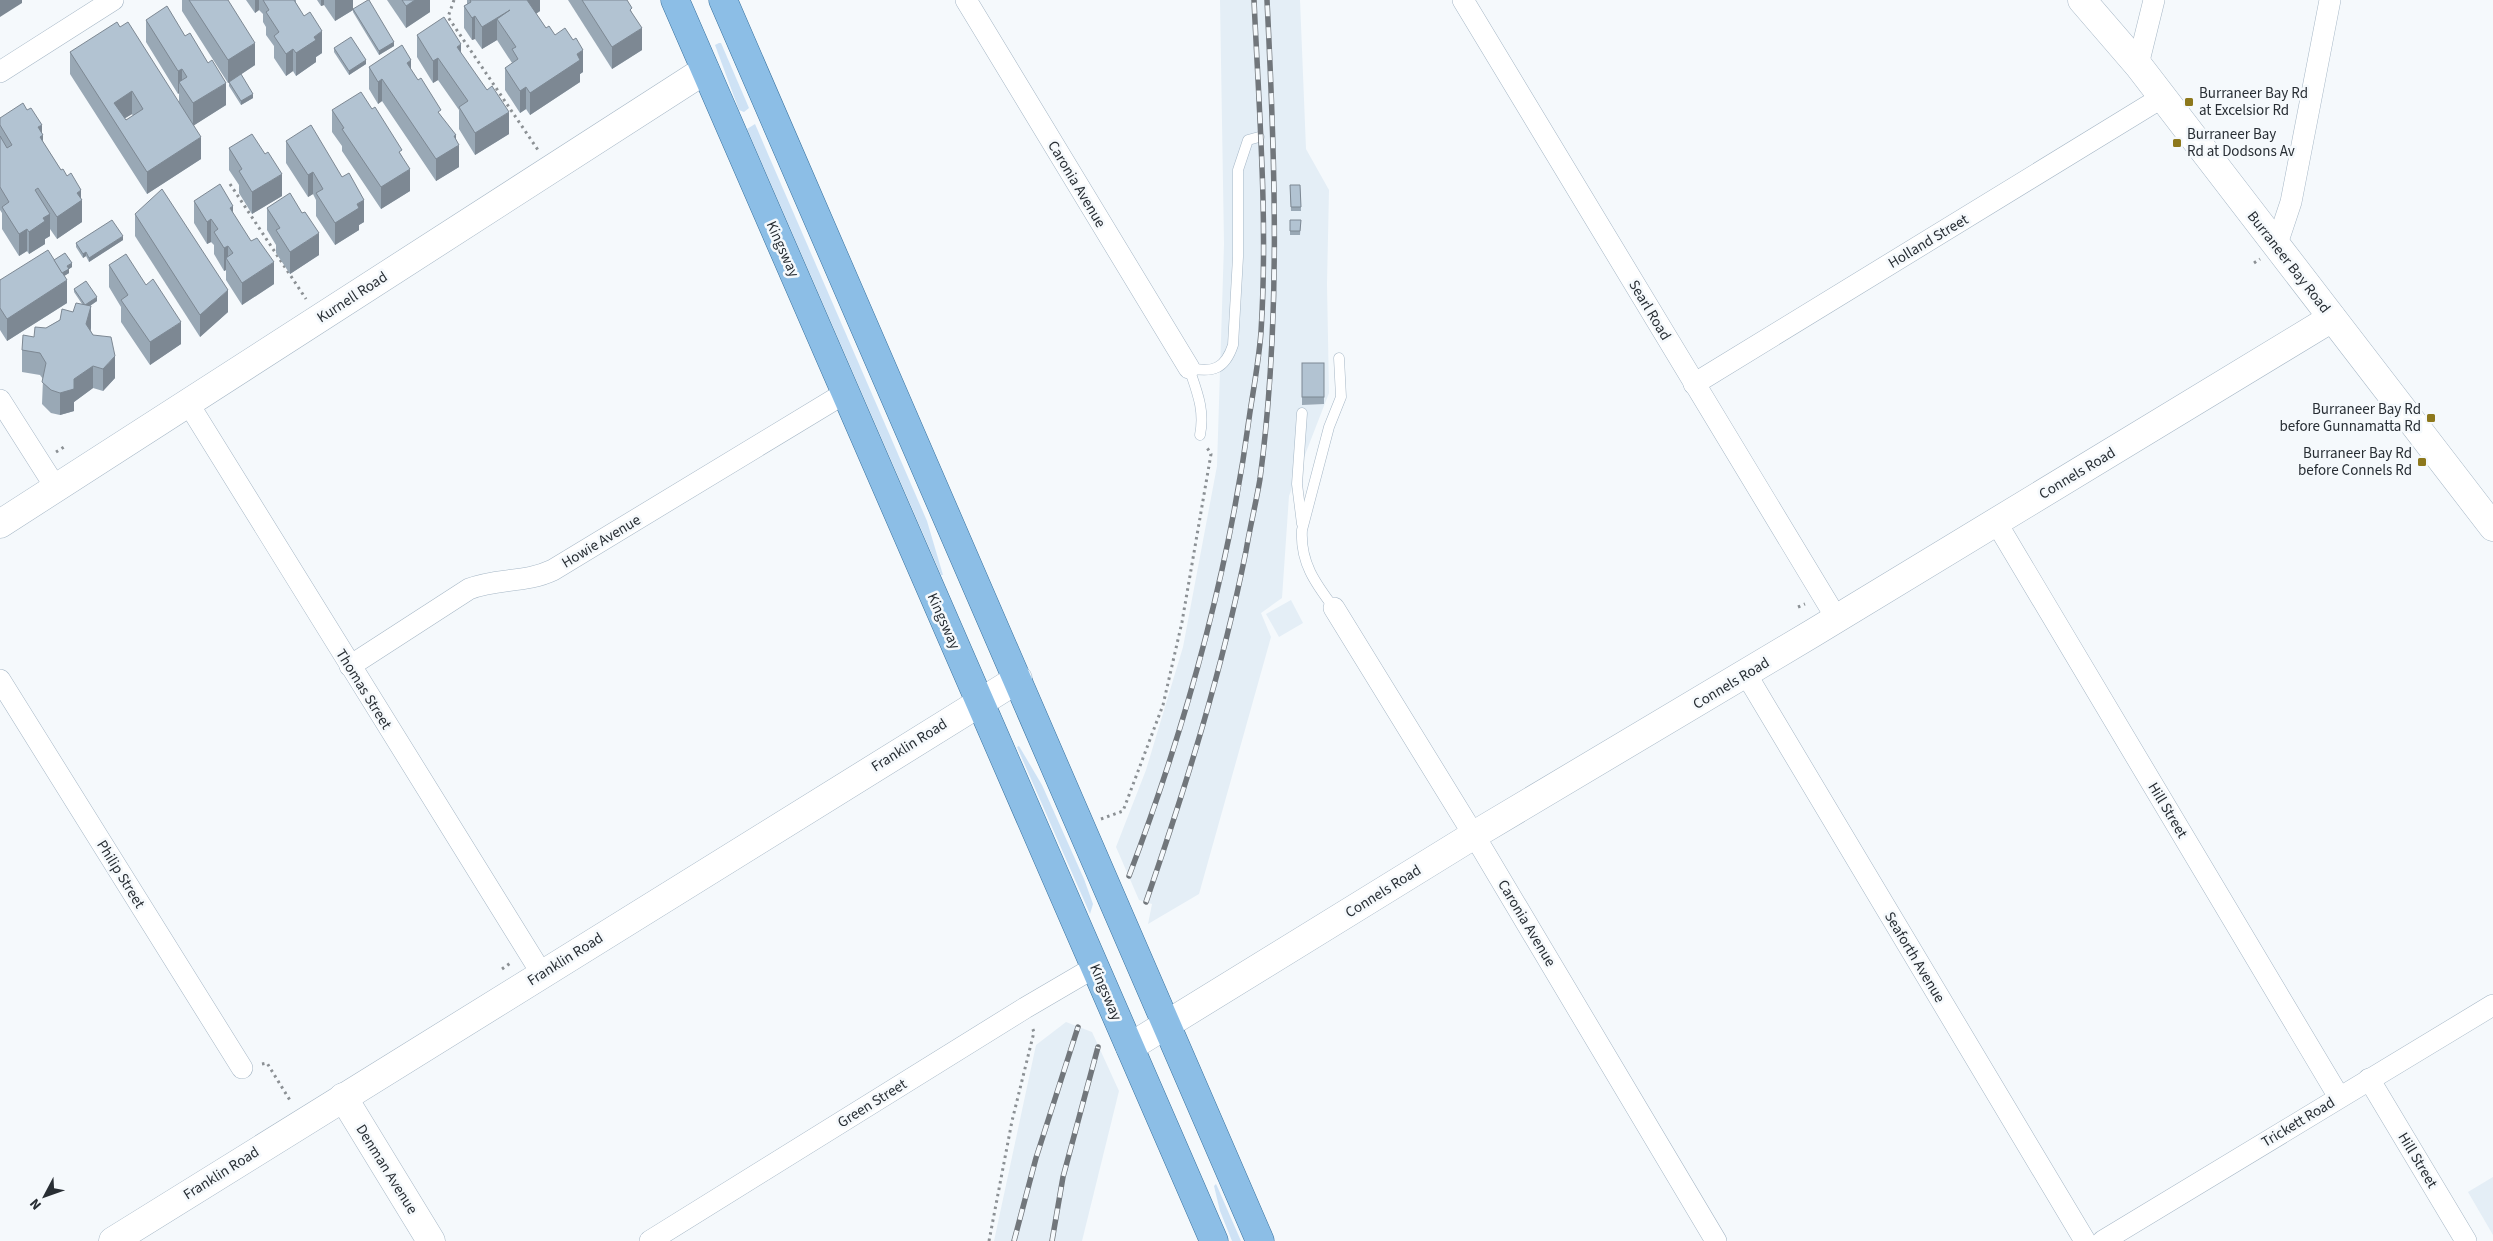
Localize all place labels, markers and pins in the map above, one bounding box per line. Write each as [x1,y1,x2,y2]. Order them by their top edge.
place label: Burraneer Bay Rd at Excelsior Rd [2199,83,2308,121]
marker: Burraneer Bay Rd at Excelsior Rd [2183,96,2195,108]
place label: Burraneer Bay Rd at Dodsons Av [2187,124,2295,162]
marker: Burraneer Bay Rd at Dodsons Av [2171,137,2183,149]
place label: Burraneer Bay Rd before Gunnamatta Rd [2279,399,2421,437]
marker: Burraneer Bay Rd before Gunnamatta Rd [2425,412,2437,424]
place label: Burraneer Bay Rd before Connels Rd [2298,443,2412,481]
marker: Burraneer Bay Rd before Connels Rd [2416,456,2428,468]

